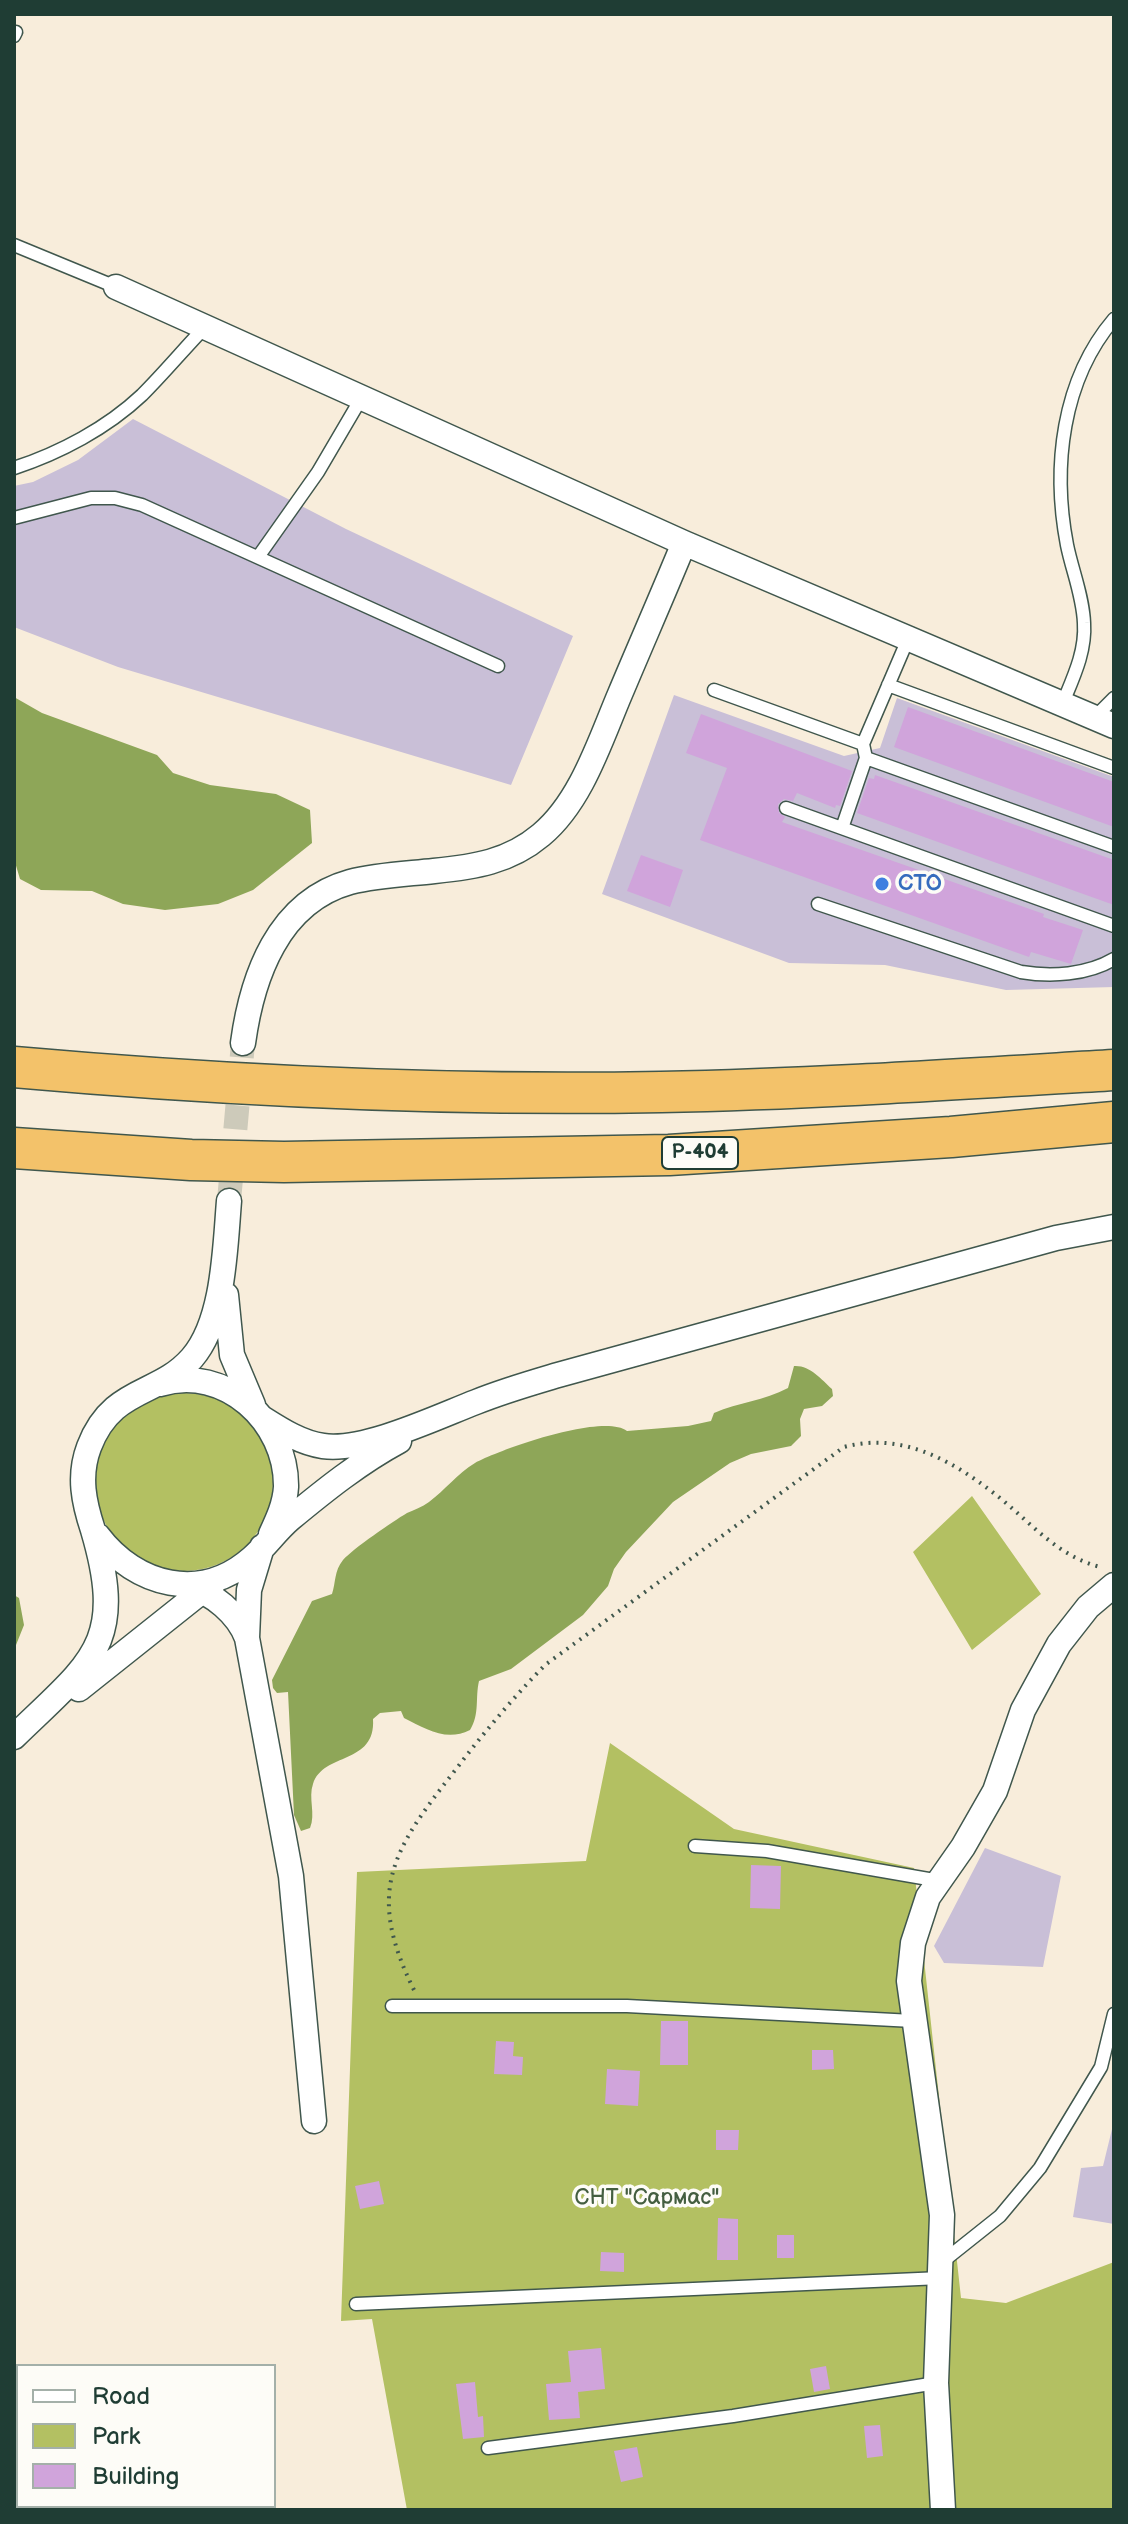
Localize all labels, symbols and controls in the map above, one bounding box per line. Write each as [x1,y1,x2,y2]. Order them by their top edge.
place label: СТО [898,871,942,897]
marker: СТО [873,875,891,893]
road number: Р-404 [662,1137,738,1169]
park label: СНТ "Сармас" [575,2185,719,2211]
legend [16,2364,276,2508]
text: Road [92,2382,150,2411]
text: Park [92,2422,140,2451]
text: Building [92,2462,179,2491]

